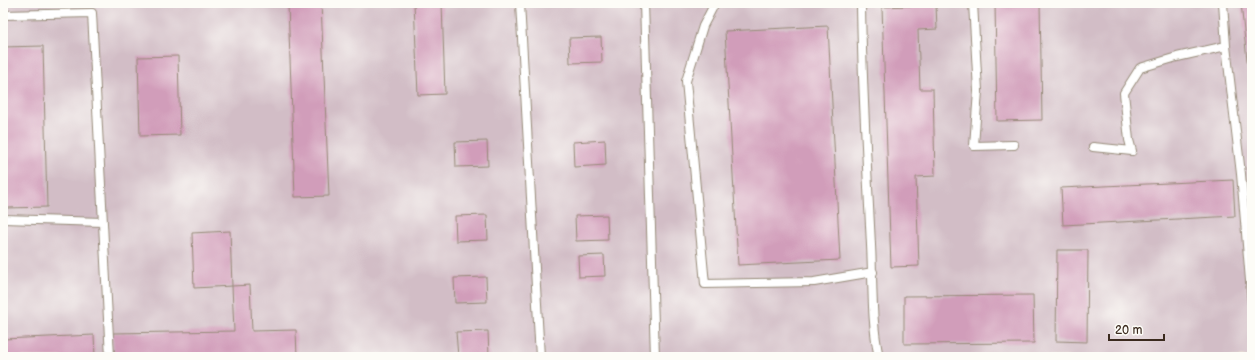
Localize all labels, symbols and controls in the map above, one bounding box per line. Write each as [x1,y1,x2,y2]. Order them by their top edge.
scale bar [1109,316,1164,342]
text: 20 m [1115,323,1142,338]

